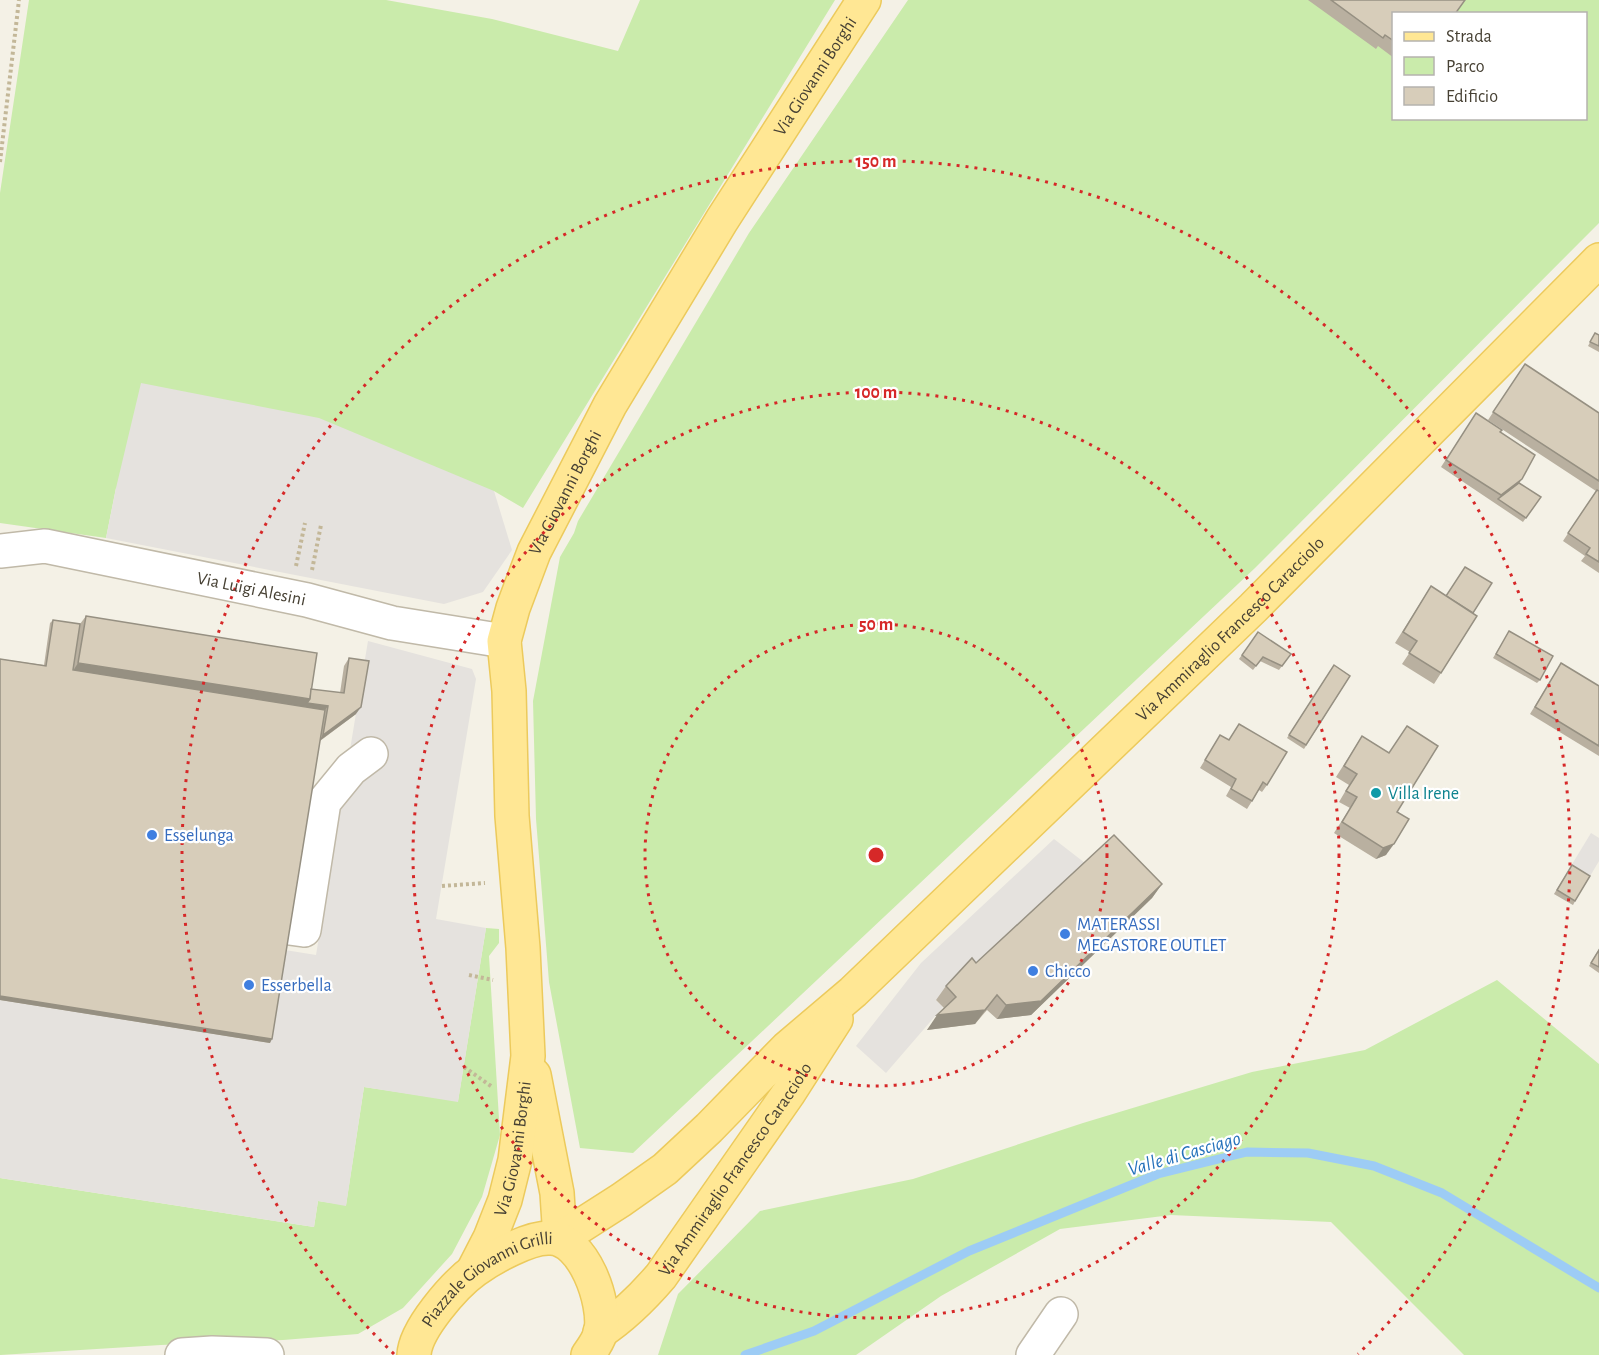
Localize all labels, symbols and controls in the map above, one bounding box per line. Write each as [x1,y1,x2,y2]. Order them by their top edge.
legend [1392,12,1587,120]
street label: Via Giovanni Borghi [771,14,861,139]
text: Strada [1446,28,1492,46]
text: Parco [1446,58,1485,76]
text: Edificio [1446,88,1498,106]
text: 150 m [856,153,896,171]
text: 100 m [855,384,897,402]
street label: Via Giovanni Borghi [526,428,605,558]
street label: Via Ammiraglio Francesco Caracciolo [1133,534,1328,725]
street label: Via Luigi Alesini [195,570,307,610]
text: 50 m [859,616,893,634]
place label: Villa Irene [1388,785,1459,803]
marker: Villa Irene [1369,786,1383,800]
place label: Esselunga [164,827,234,845]
marker: Esselunga [145,828,159,842]
centre of rings [866,845,886,865]
place label: MATERASSI MEGASTORE OUTLET [1077,916,1227,955]
marker: MATERASSI MEGASTORE OUTLET [1058,927,1072,941]
place label: Chicco [1045,963,1091,981]
marker: Chicco [1026,964,1040,978]
place label: Esserbella [261,977,332,995]
marker: Esserbella [242,978,256,992]
street label: Via Ammiraglio Francesco Caracciolo [656,1060,816,1280]
street label: Via Giovanni Borghi [491,1080,535,1219]
water label: Valle di Casciago [1126,1128,1243,1180]
street label: Piazzale Giovanni Grilli [419,1230,553,1331]

